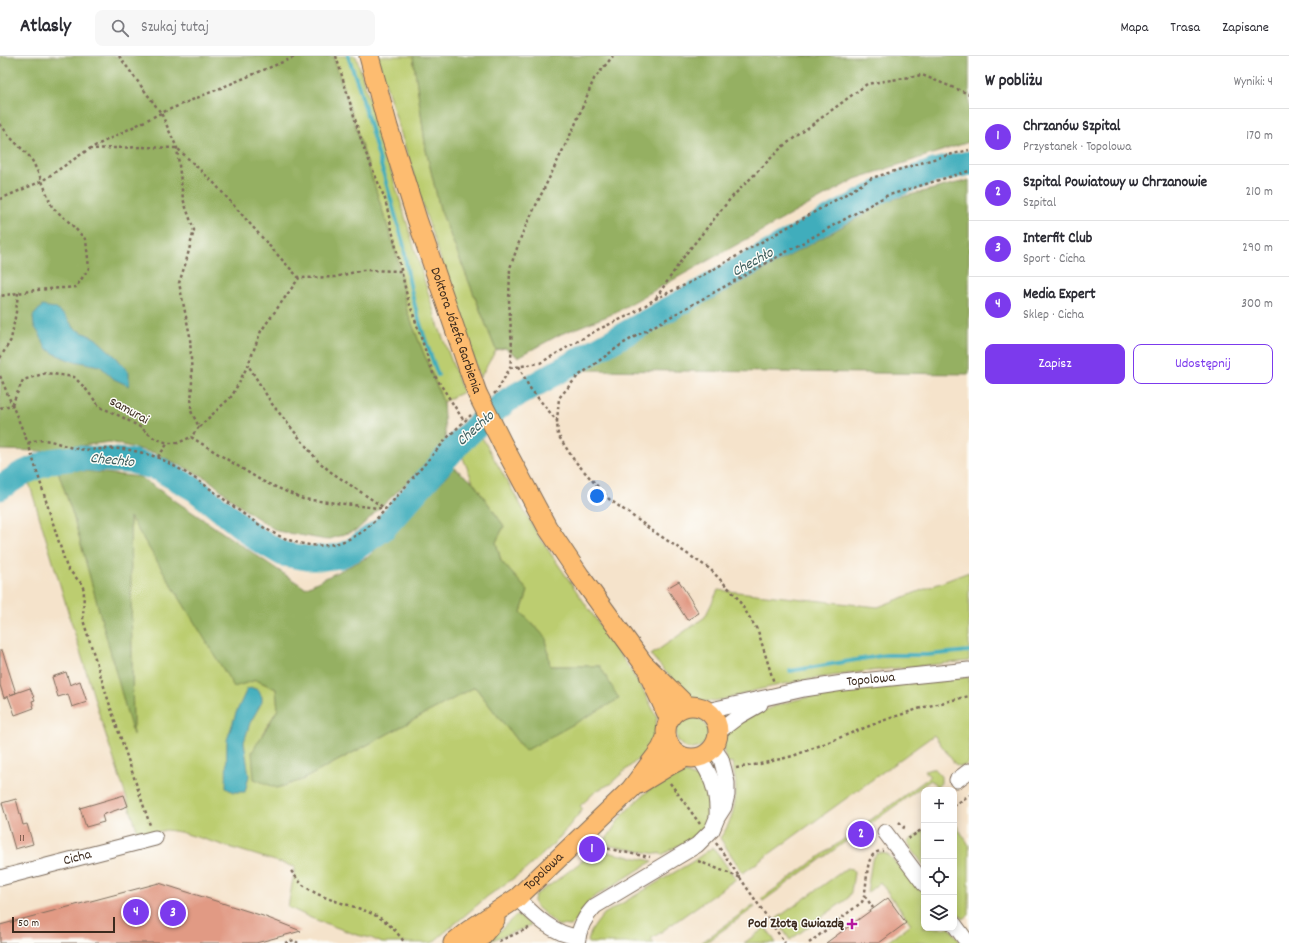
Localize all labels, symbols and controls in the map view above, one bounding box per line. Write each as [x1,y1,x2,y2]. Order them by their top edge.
search box [95,10,375,46]
text: Atlasly [20,14,71,41]
icon: search [109,17,131,39]
text: Szukaj tutaj [141,17,209,39]
text: Mapa [1121,18,1148,38]
text: Trasa [1170,18,1200,38]
text: Zapisane [1222,18,1269,38]
text: W pobliżu [985,70,1042,94]
text: Wyniki: 4 [1234,73,1273,92]
text: Chrzanów Szpital [1023,116,1120,138]
text: 1 [997,127,999,146]
text: 170 m [1246,127,1273,146]
text: Przystanek · Topolowa [1023,138,1131,157]
text: Szpital Powiatowy w Chrzanowie [1023,172,1207,194]
text: 2 [995,183,1001,202]
text: 210 m [1245,183,1273,202]
text: Szpital [1023,194,1056,213]
text: Interfit Club [1023,228,1092,250]
text: 3 [995,239,1001,258]
text: 290 m [1242,239,1273,258]
water label: Chechło [728,242,779,283]
text: Sport · Cicha [1023,250,1085,269]
street label: Doktora Józefa Garbienia [424,265,487,397]
text: Media Expert [1023,284,1096,306]
text: 4 [995,295,1001,314]
text: 300 m [1241,295,1273,314]
text: Sklep · Cicha [1023,306,1084,325]
button: Zapisz [985,344,1125,384]
button: Udostępnij [1133,344,1273,384]
street label: samurai [106,392,153,430]
water label: Chechło [452,405,501,452]
water label: Chechło [89,448,136,474]
your location [587,486,607,506]
street label: Topolowa [846,668,896,693]
map controls [921,787,957,931]
button: + [921,787,957,823]
pin: 2 [848,819,874,849]
button: − [921,823,957,859]
house number: 11 [19,830,25,847]
pin: 1 [579,834,605,864]
street label: Cicha [61,845,94,871]
street label: Topolowa [520,848,569,896]
button: locate [921,859,957,895]
button: layers [921,895,957,931]
pin: 4 [123,897,149,927]
pin: 3 [160,898,186,928]
place label: Pod Złotą Gwiazdą [748,914,844,934]
scale bar [12,915,115,934]
text: 50 m [18,916,39,932]
marker: Pod Złotą Gwiazdą [847,919,857,929]

